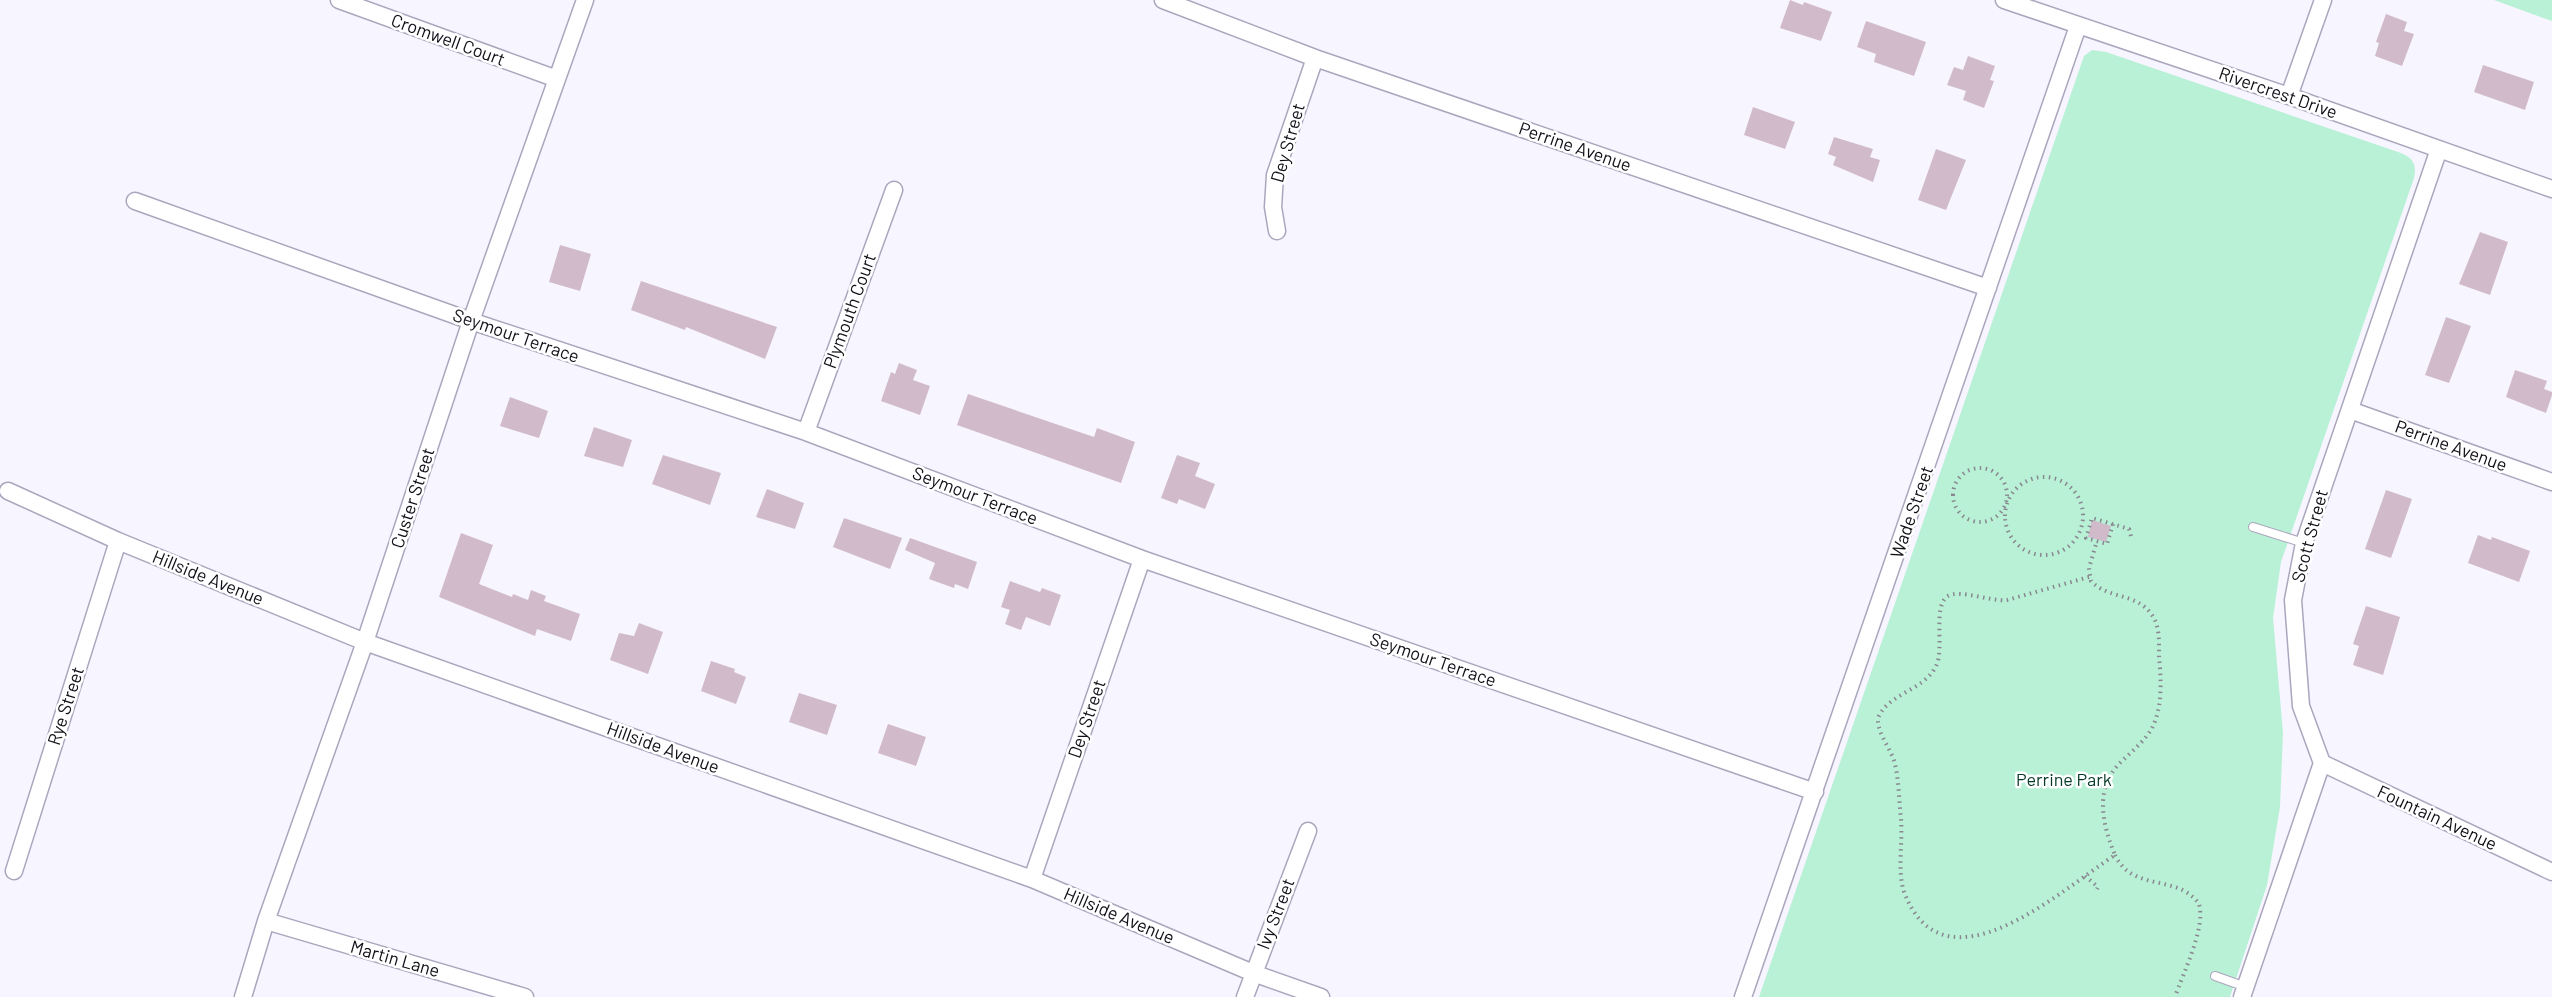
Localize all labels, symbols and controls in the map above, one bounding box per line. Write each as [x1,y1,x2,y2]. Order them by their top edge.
street label: Cromwell Court [388,8,508,70]
street label: Rivercrest Drive [2216,61,2341,123]
street label: Dey Street [1265,101,1309,185]
street label: Perrine Avenue [1516,117,1635,176]
street label: Plymouth Court [818,250,880,371]
street label: Seymour Terrace [450,303,582,367]
street label: Perrine Avenue [2392,415,2510,476]
street label: Custer Street [385,445,439,551]
street label: Seymour Terrace [910,461,1041,529]
street label: Wade Street [1885,463,1937,561]
street label: Scott Street [2286,487,2332,585]
street label: Hillside Avenue [149,545,267,609]
street label: Seymour Terrace [1367,627,1499,691]
street label: Rye Street [42,664,88,748]
street label: Dey Street [1062,677,1110,761]
street label: Hillside Avenue [604,717,723,778]
park label: Perrine Park [2016,768,2112,790]
street label: Fountain Avenue [2374,780,2501,854]
street label: Ivy Street [1251,875,1299,952]
street label: Hillside Avenue [1061,882,1178,948]
street label: Martin Lane [348,935,442,981]

